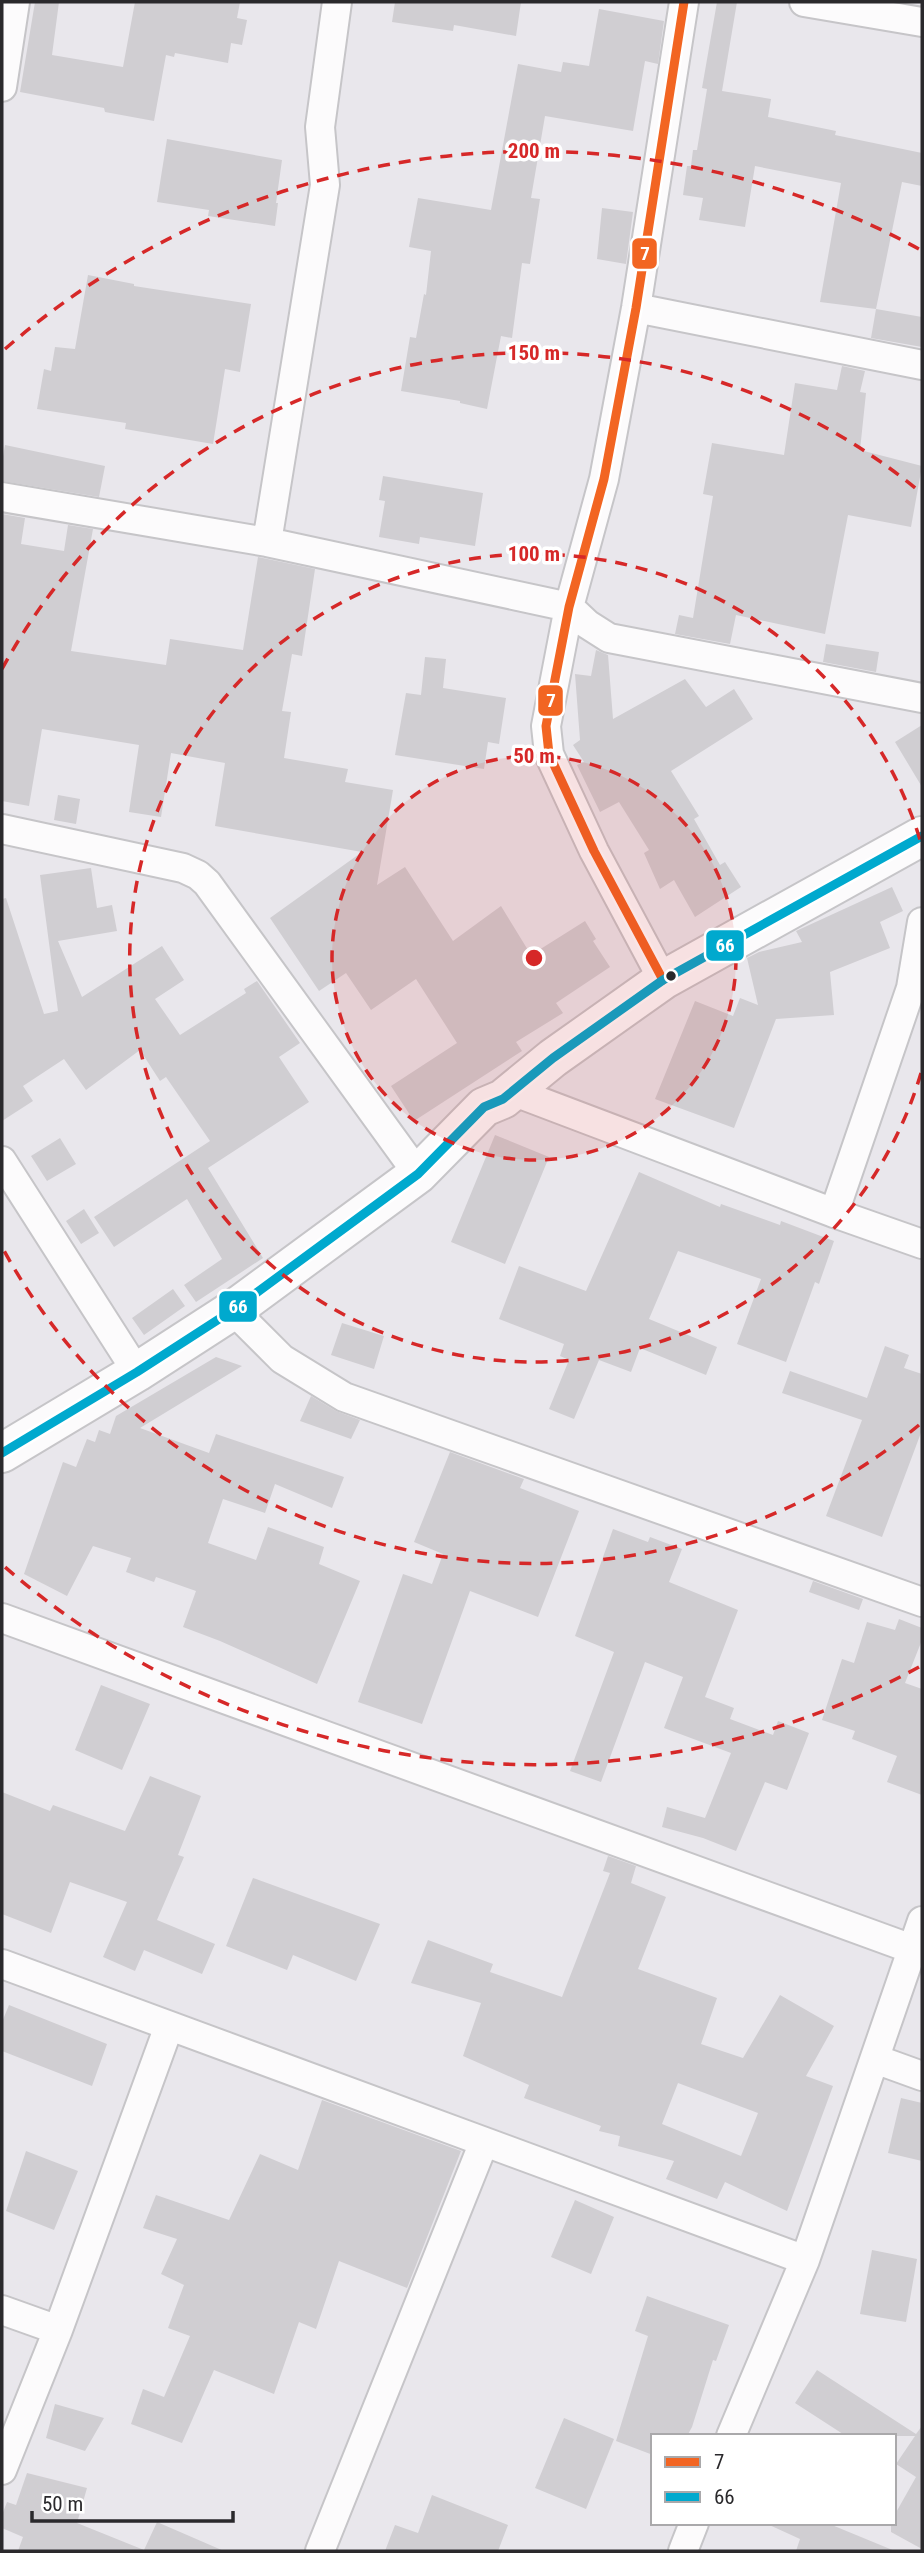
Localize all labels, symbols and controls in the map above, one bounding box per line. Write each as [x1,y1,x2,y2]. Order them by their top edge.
text: 200 m [508,139,560,163]
line badge: 7 [631,237,658,270]
text: 7 [640,242,650,265]
text: 150 m [508,341,560,365]
text: 100 m [508,542,560,566]
line badge: 7 [537,684,564,717]
text: 7 [546,689,556,712]
text: 50 m [513,744,555,768]
line badge: 66 [705,929,745,962]
text: 66 [715,934,735,957]
centre of rings [522,946,546,970]
unlabelled marker [664,969,678,983]
line badge: 66 [218,1290,258,1323]
text: 66 [228,1295,248,1318]
legend [651,2434,896,2525]
text: 7 [714,2450,724,2474]
scale bar [32,2480,233,2524]
text: 66 [714,2485,735,2509]
text: 50 m [42,2492,83,2516]

